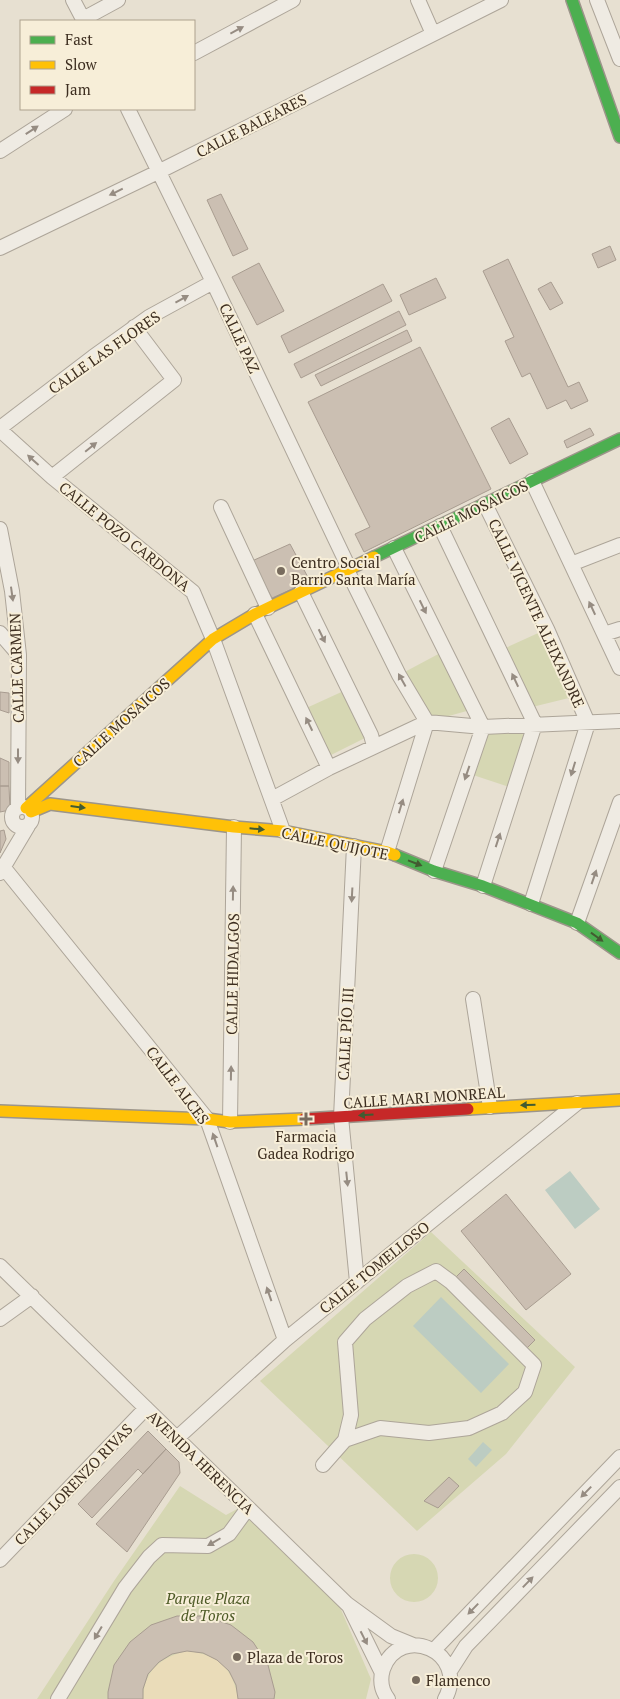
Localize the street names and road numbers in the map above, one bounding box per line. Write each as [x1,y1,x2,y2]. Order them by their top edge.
street label: CALLE BALEARES [192,89,310,161]
street label: CALLE PAZ [215,300,265,376]
street label: CALLE LAS FLORES [44,306,164,398]
street label: CALLE MOSAICOS [411,475,531,547]
street label: CALLE POZO CARDONA [55,477,195,596]
street label: CALLE VICENTE ALEIXANDRE [484,515,590,711]
street label: CALLE CARMEN [4,613,28,723]
street label: CALLE MOSAICOS [68,673,174,771]
street label: CALLE QUIJOTE [280,822,390,864]
street label: CALLE HIDALGOS [221,913,243,1035]
street label: CALLE PÍO III [333,987,357,1081]
street label: CALLE ALCES [142,1042,214,1128]
street label: CALLE MARI MONREAL [343,1081,505,1113]
street label: CALLE TOMELLOSO [315,1216,433,1318]
street label: AVENIDA HERENCIA [143,1406,259,1519]
street label: CALLE LORENZO RIVAS [10,1419,136,1549]

